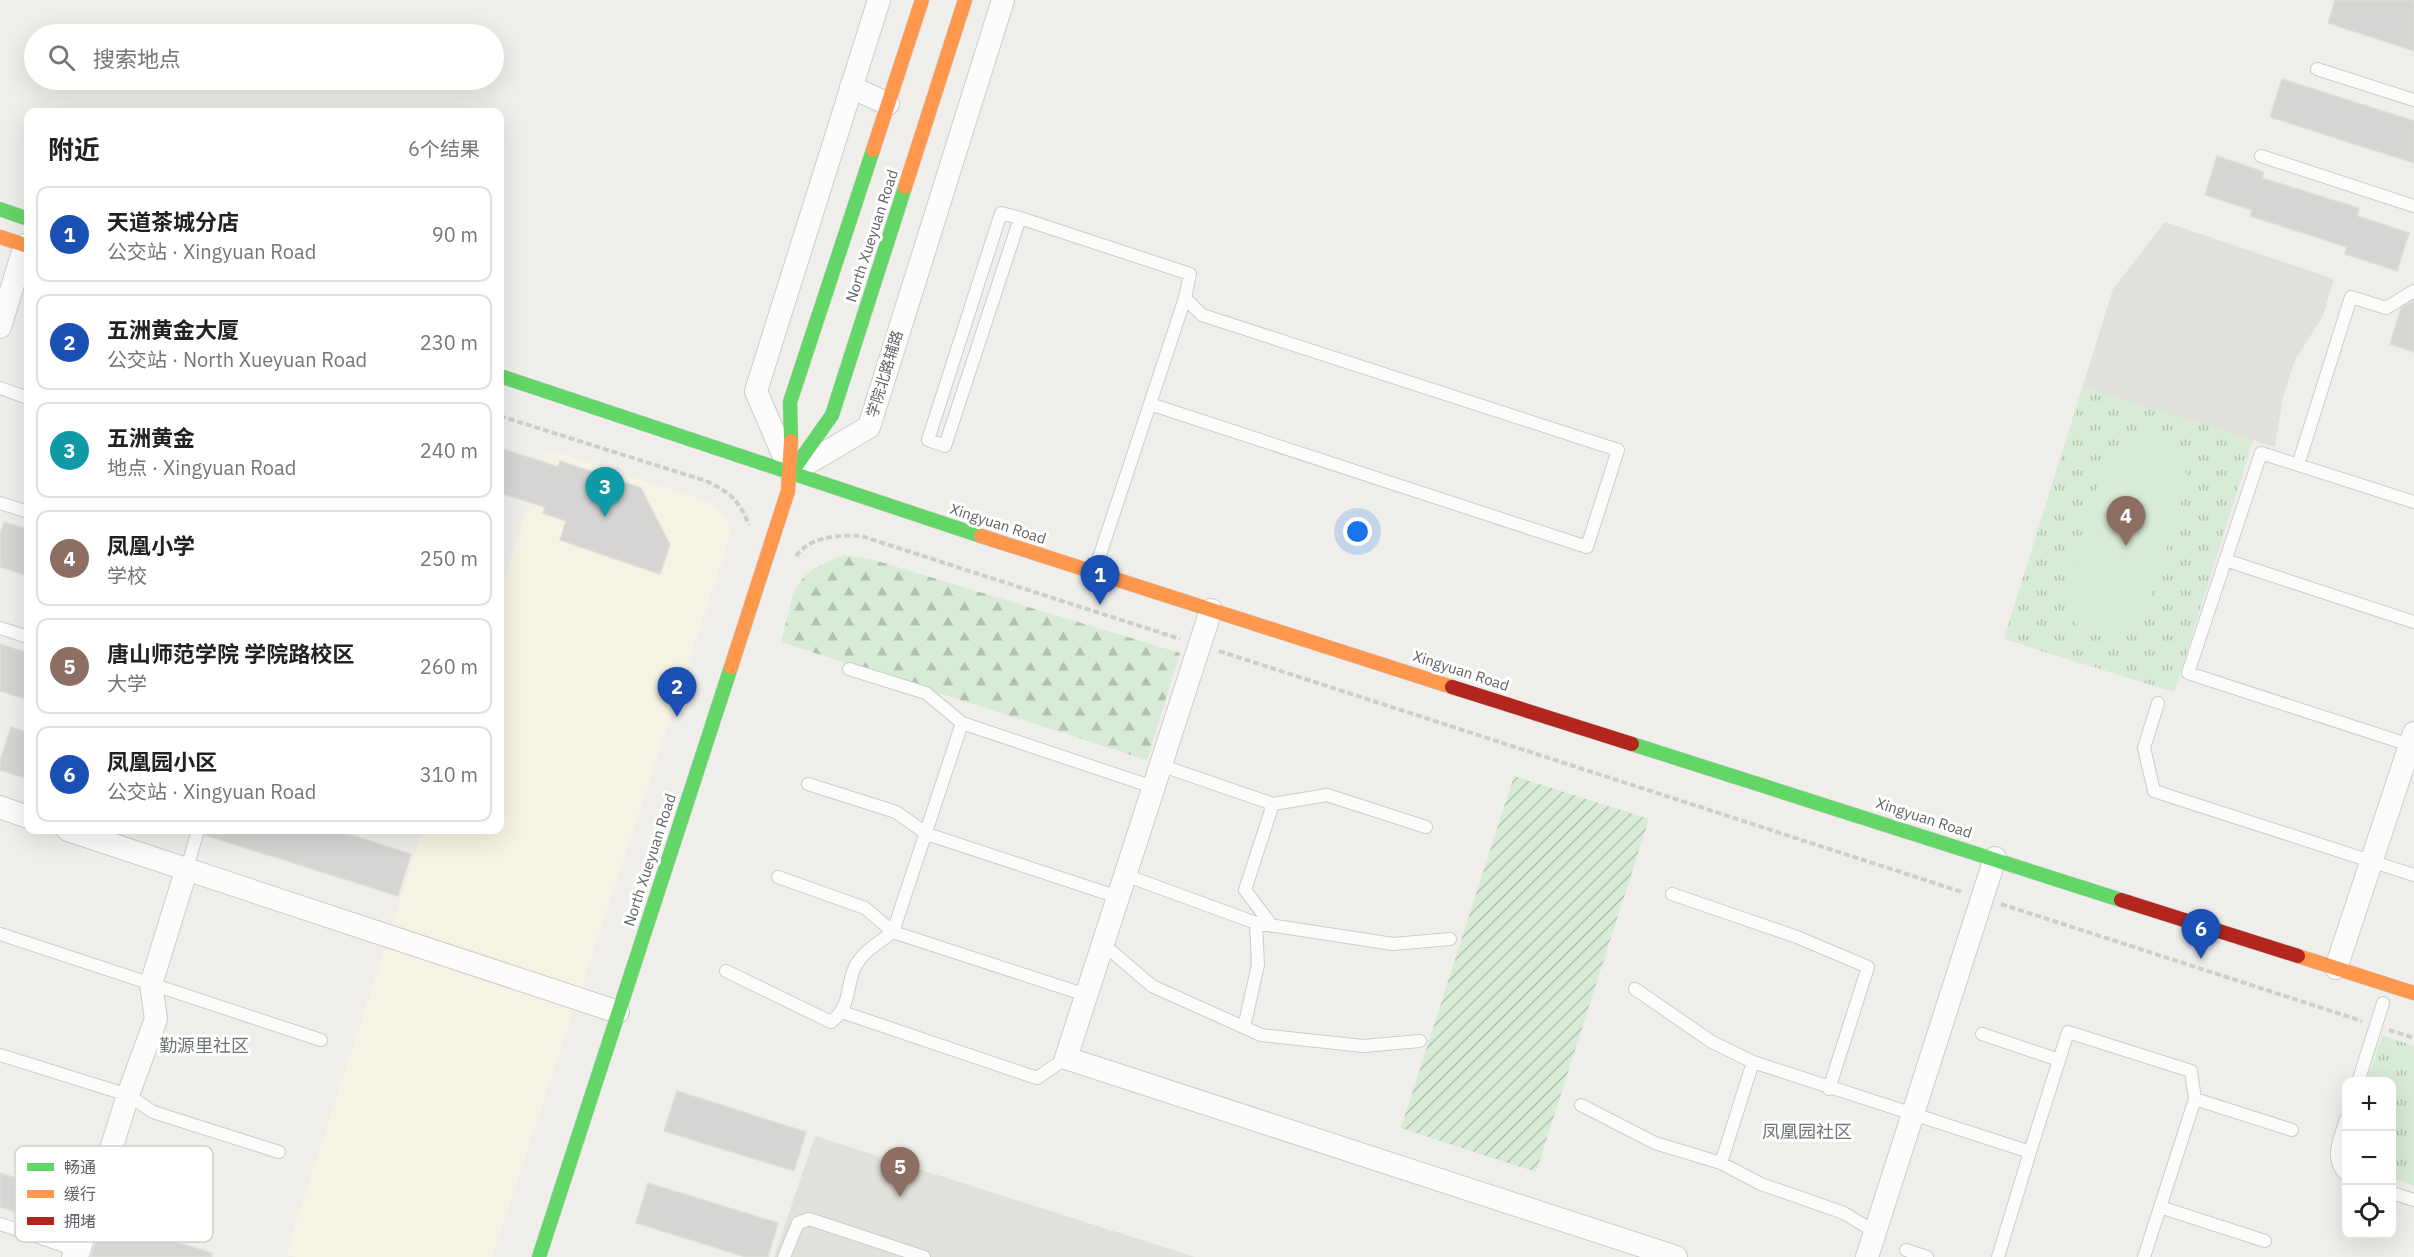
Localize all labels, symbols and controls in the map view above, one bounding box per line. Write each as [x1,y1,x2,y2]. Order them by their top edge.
search box [24,24,504,90]
icon: search [45,41,78,74]
text: 搜索地点 [93,44,181,73]
text: 附近 [48,132,100,166]
text: 6个结果 [408,135,480,162]
street label: North Xueyuan Road [841,167,902,304]
text: 天道茶城分店 [107,207,239,236]
text: 1 [64,221,76,248]
text: 90 m [432,221,478,248]
text: 公交站 · Xingyuan Road [107,238,316,265]
text: 五洲黄金大厦 [107,315,239,344]
street label: 学院北路辅路 [862,328,907,420]
text: 2 [64,329,76,356]
text: 230 m [420,329,478,356]
text: 公交站 · North Xueyuan Road [107,346,367,373]
text: 五洲黄金 [107,423,195,452]
text: 3 [64,437,76,464]
text: 240 m [420,437,478,464]
text: 地点 · Xingyuan Road [107,454,296,481]
pin: 3 [586,468,624,517]
pin: 4 [2106,496,2146,546]
street label: Xingyuan Road [948,499,1049,548]
your location [1343,517,1372,546]
text: 凤凰小学 [107,531,195,560]
text: 4 [64,545,76,572]
text: 250 m [420,545,478,572]
pin: 1 [1080,556,1120,605]
text: 学校 [107,562,147,589]
text: 唐山师范学院 学院路校区 [107,639,354,668]
street label: Xingyuan Road [1411,646,1512,695]
text: 5 [64,653,76,680]
text: 260 m [420,653,478,680]
pin: 2 [658,668,696,717]
text: 大学 [107,670,147,697]
text: 凤凰园小区 [107,747,217,776]
text: 6 [64,761,76,788]
text: 310 m [420,761,478,788]
text: 公交站 · Xingyuan Road [107,778,316,805]
street label: North Xueyuan Road [619,791,680,928]
street label: Xingyuan Road [1874,793,1975,842]
pin: 6 [2182,910,2220,959]
district label: 勤源里社区 [159,1034,249,1057]
map controls [2342,1077,2396,1239]
button: + [2342,1077,2396,1131]
district label: 凤凰园社区 [1762,1120,1852,1143]
button: − [2342,1131,2396,1185]
legend [15,1146,213,1242]
pin: 5 [880,1148,920,1197]
text: 畅通 [64,1157,96,1177]
text: 缓行 [64,1184,96,1204]
button: locate [2342,1185,2396,1239]
text: 拥堵 [64,1211,96,1231]

